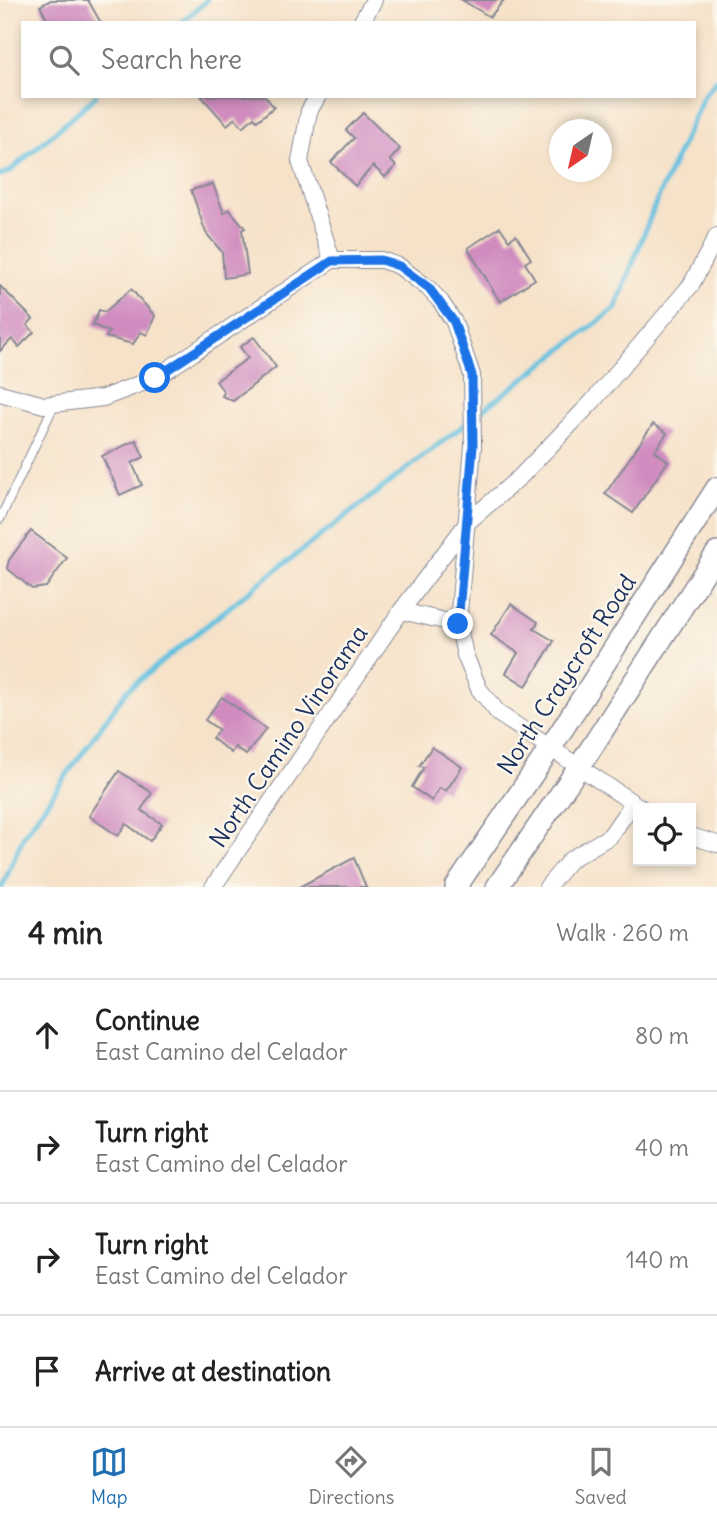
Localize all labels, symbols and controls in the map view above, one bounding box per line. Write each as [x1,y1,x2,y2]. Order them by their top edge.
search box [21,21,696,98]
icon: search [45,41,83,79]
text: Search here [101,43,242,76]
north arrow [549,119,612,182]
route start [139,362,170,393]
street label: North Craycroft Road [490,568,642,780]
route end [442,608,473,639]
street label: North Camino Vinorama [202,619,374,853]
map controls [633,803,696,866]
button: locate [633,803,696,866]
text: 4 min [28,914,103,952]
text: Walk · 260 m [556,918,689,947]
text: Continue [95,1004,200,1037]
icon: ahead [28,1016,66,1054]
text: 80 m [635,1021,689,1050]
text: East Camino del Celador [95,1037,348,1066]
text: Turn right [95,1116,208,1149]
icon: right [28,1128,66,1166]
text: 40 m [635,1133,689,1162]
text: East Camino del Celador [95,1149,348,1178]
text: Turn right [95,1228,208,1261]
icon: right [28,1240,66,1278]
text: 140 m [626,1245,689,1274]
text: East Camino del Celador [95,1261,348,1290]
icon: arrive [28,1352,66,1390]
text: Arrive at destination [95,1355,331,1388]
tab: Map [90,1443,128,1509]
tab: Directions [309,1443,394,1509]
tab: Saved [575,1443,627,1509]

